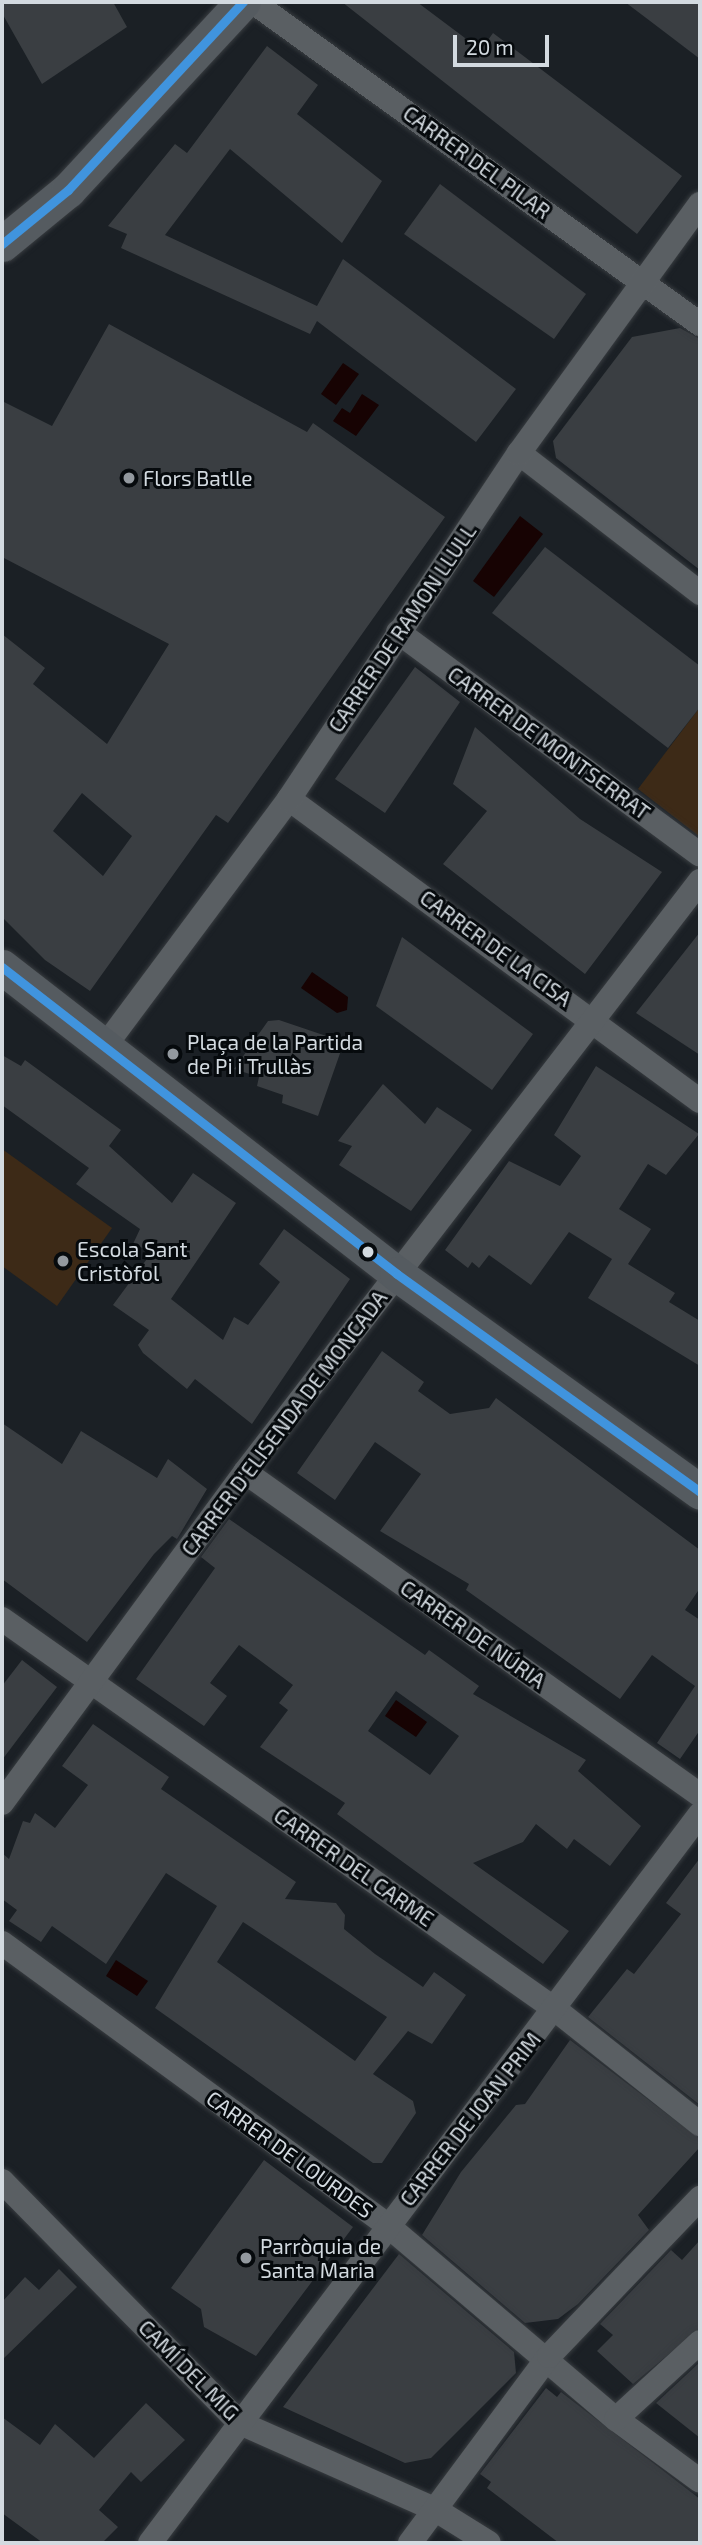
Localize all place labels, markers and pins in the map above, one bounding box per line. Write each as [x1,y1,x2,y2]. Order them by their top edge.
place label: Flors Batlle [143,465,253,491]
marker: Flors Batlle [121,470,137,486]
place label: Plaça de la Partida de Pi i Trullàs [187,1029,363,1079]
marker: Plaça de la Partida de Pi i Trullàs [165,1046,181,1062]
place label: Escola Sant Cristòfol [77,1236,187,1286]
unlabelled marker [361,1245,375,1259]
marker: Escola Sant Cristòfol [55,1253,71,1269]
place label: Parròquia de Santa Maria [260,2233,381,2283]
marker: Parròquia de Santa Maria [238,2250,254,2266]

